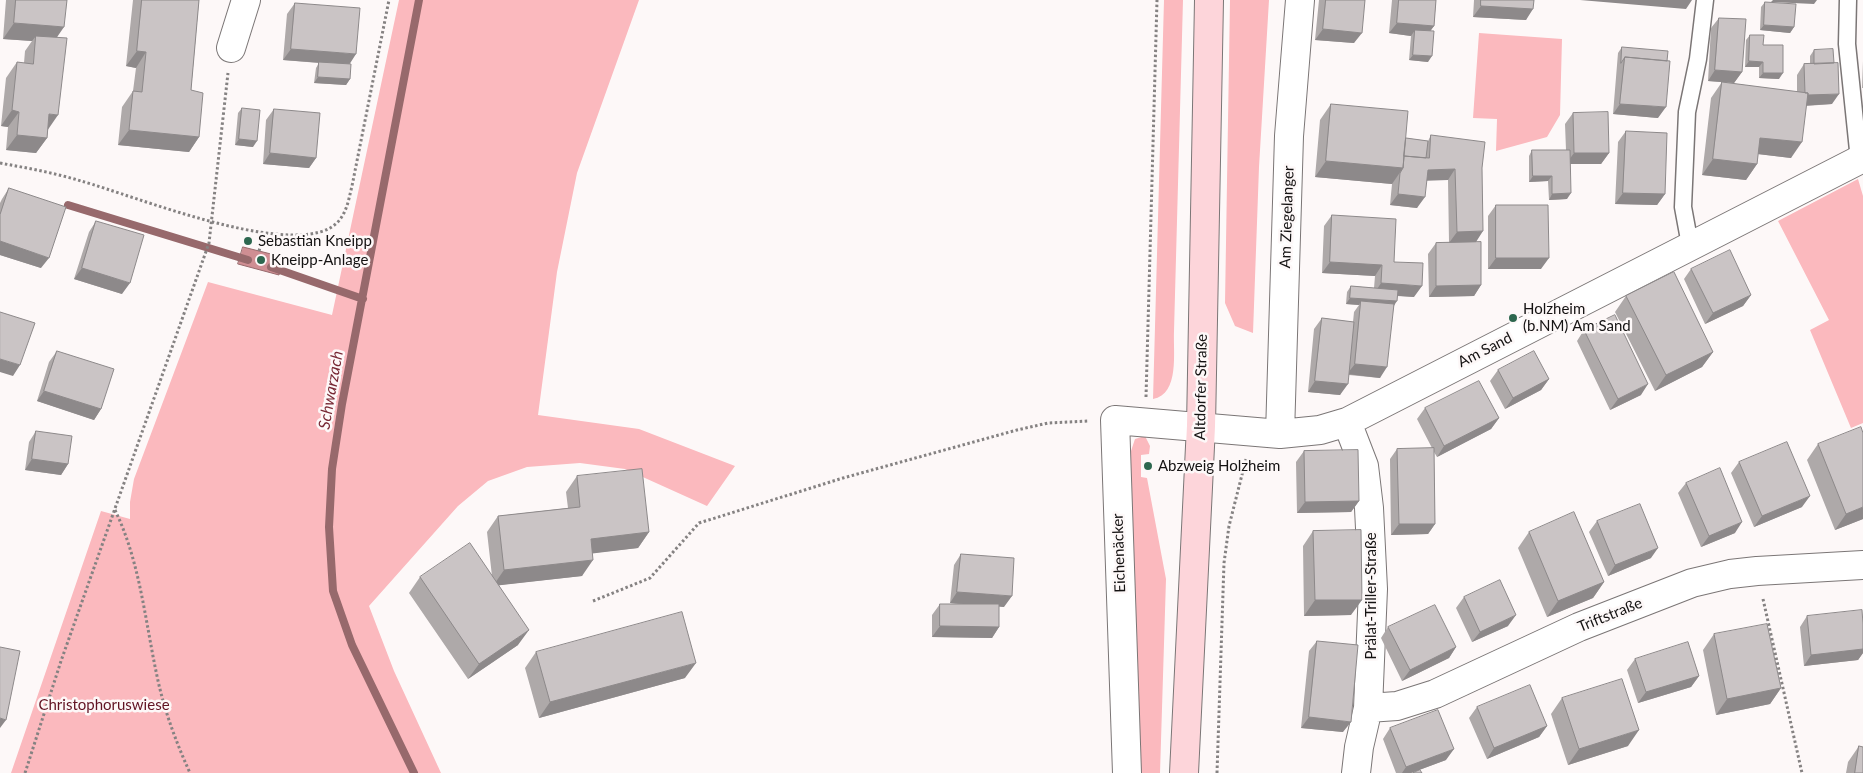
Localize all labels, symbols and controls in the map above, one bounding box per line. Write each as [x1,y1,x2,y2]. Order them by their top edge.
street label: Am Ziegelanger [1276,165,1298,269]
place label: Sebastian Kneipp [258,232,372,250]
marker: Sebastian Kneipp [242,235,254,247]
place label: Kneipp-Anlage [271,251,368,269]
marker: Kneipp-Anlage [255,254,267,266]
place label: Holzheim (b.NM) Am Sand [1523,300,1631,335]
marker: Holzheim (b.NM) Am Sand [1507,312,1519,324]
street label: Am Sand [1455,329,1515,371]
street label: Altdorfer Straße [1191,334,1211,440]
water label: Schwarzach [315,349,347,431]
place label: Abzweig Holzheim [1158,457,1280,475]
marker: Abzweig Holzheim [1142,460,1154,472]
street label: Eichenäcker [1109,513,1129,593]
street label: Prälat-Triller-Straße [1362,532,1380,660]
street label: Triftstraße [1575,594,1645,636]
park label: Christophoruswiese [38,696,170,714]

